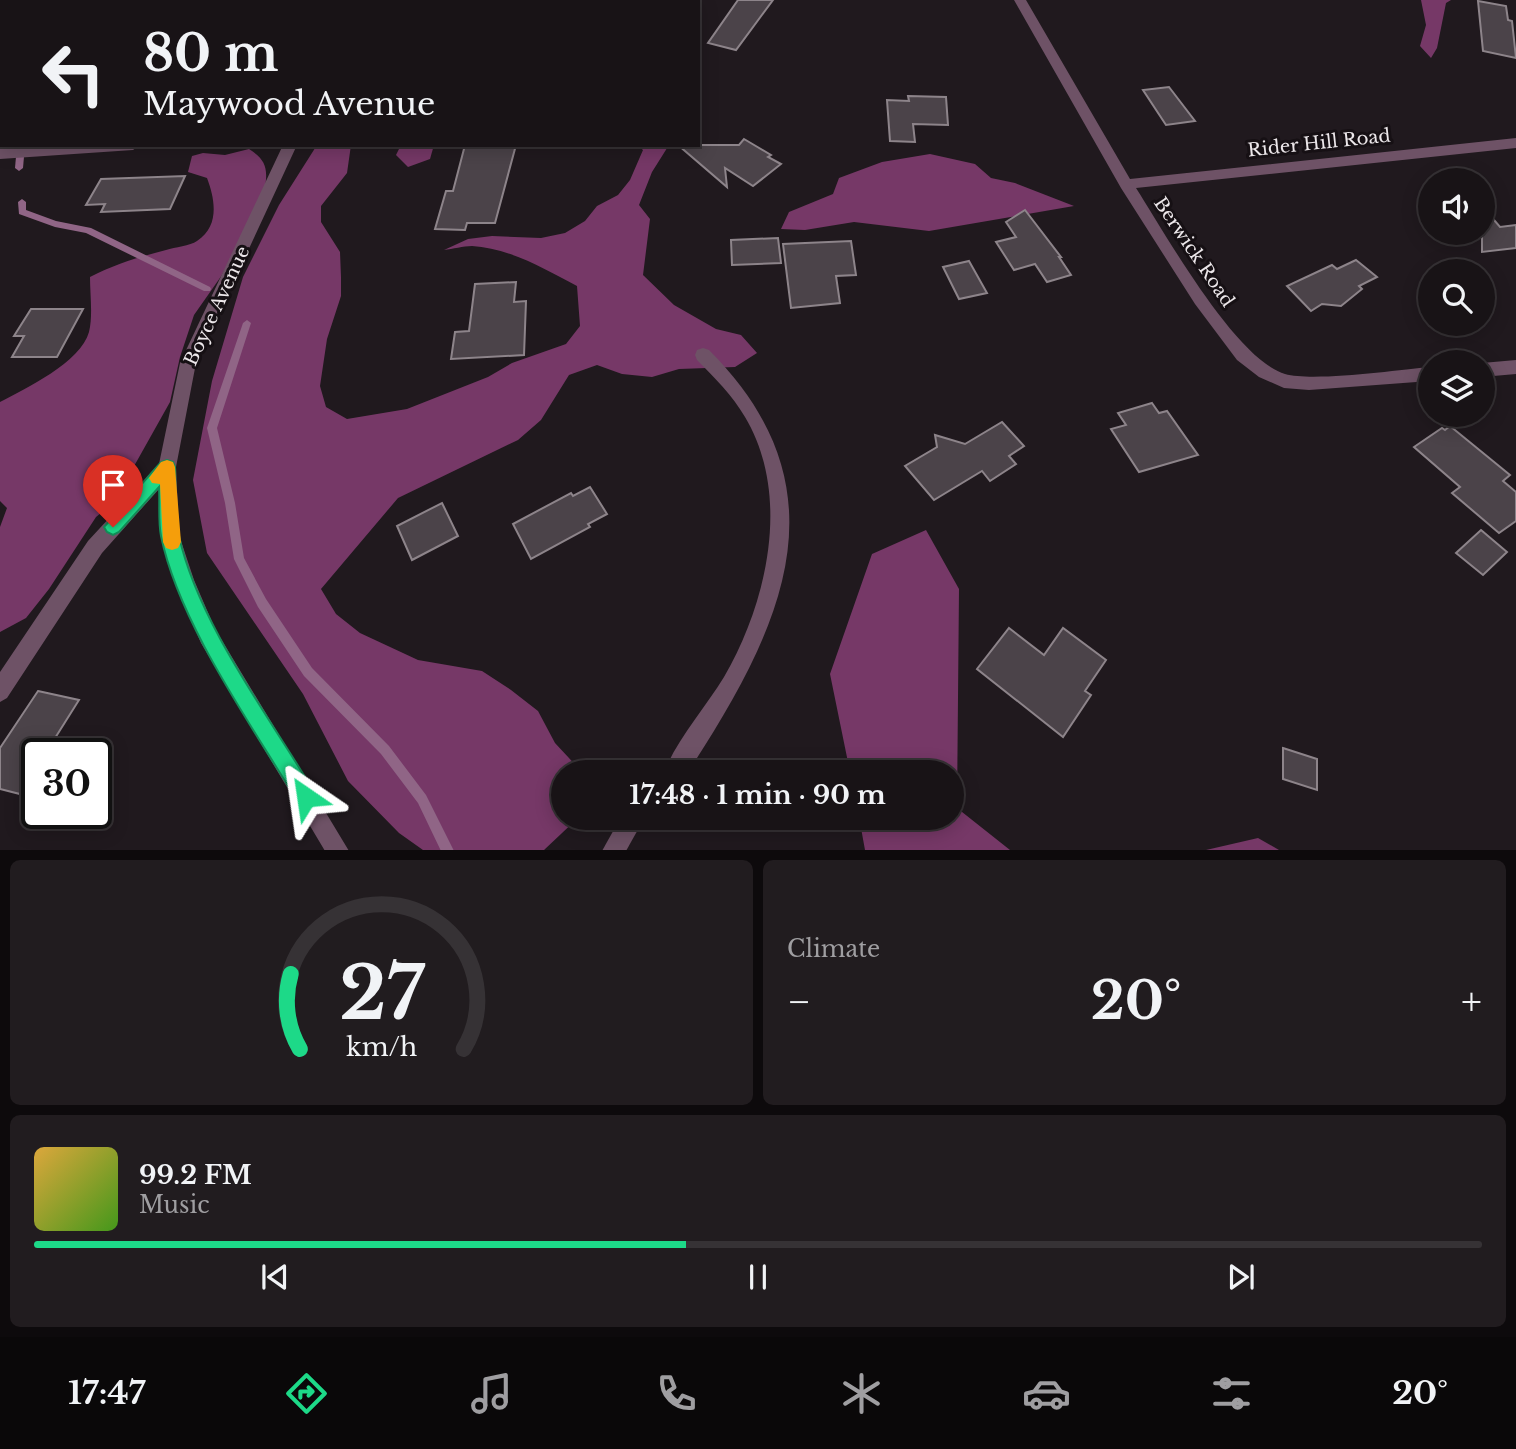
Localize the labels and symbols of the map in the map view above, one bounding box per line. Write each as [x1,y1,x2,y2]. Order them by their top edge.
street label: Rider Hill Road [1246,125,1392,161]
street label: Berwick Road [1149,193,1239,311]
street label: Boyce Avenue [180,243,254,369]
pin [83,455,143,527]
speed limit sign: 30 [21,738,112,829]
position arrow [269,760,343,834]

